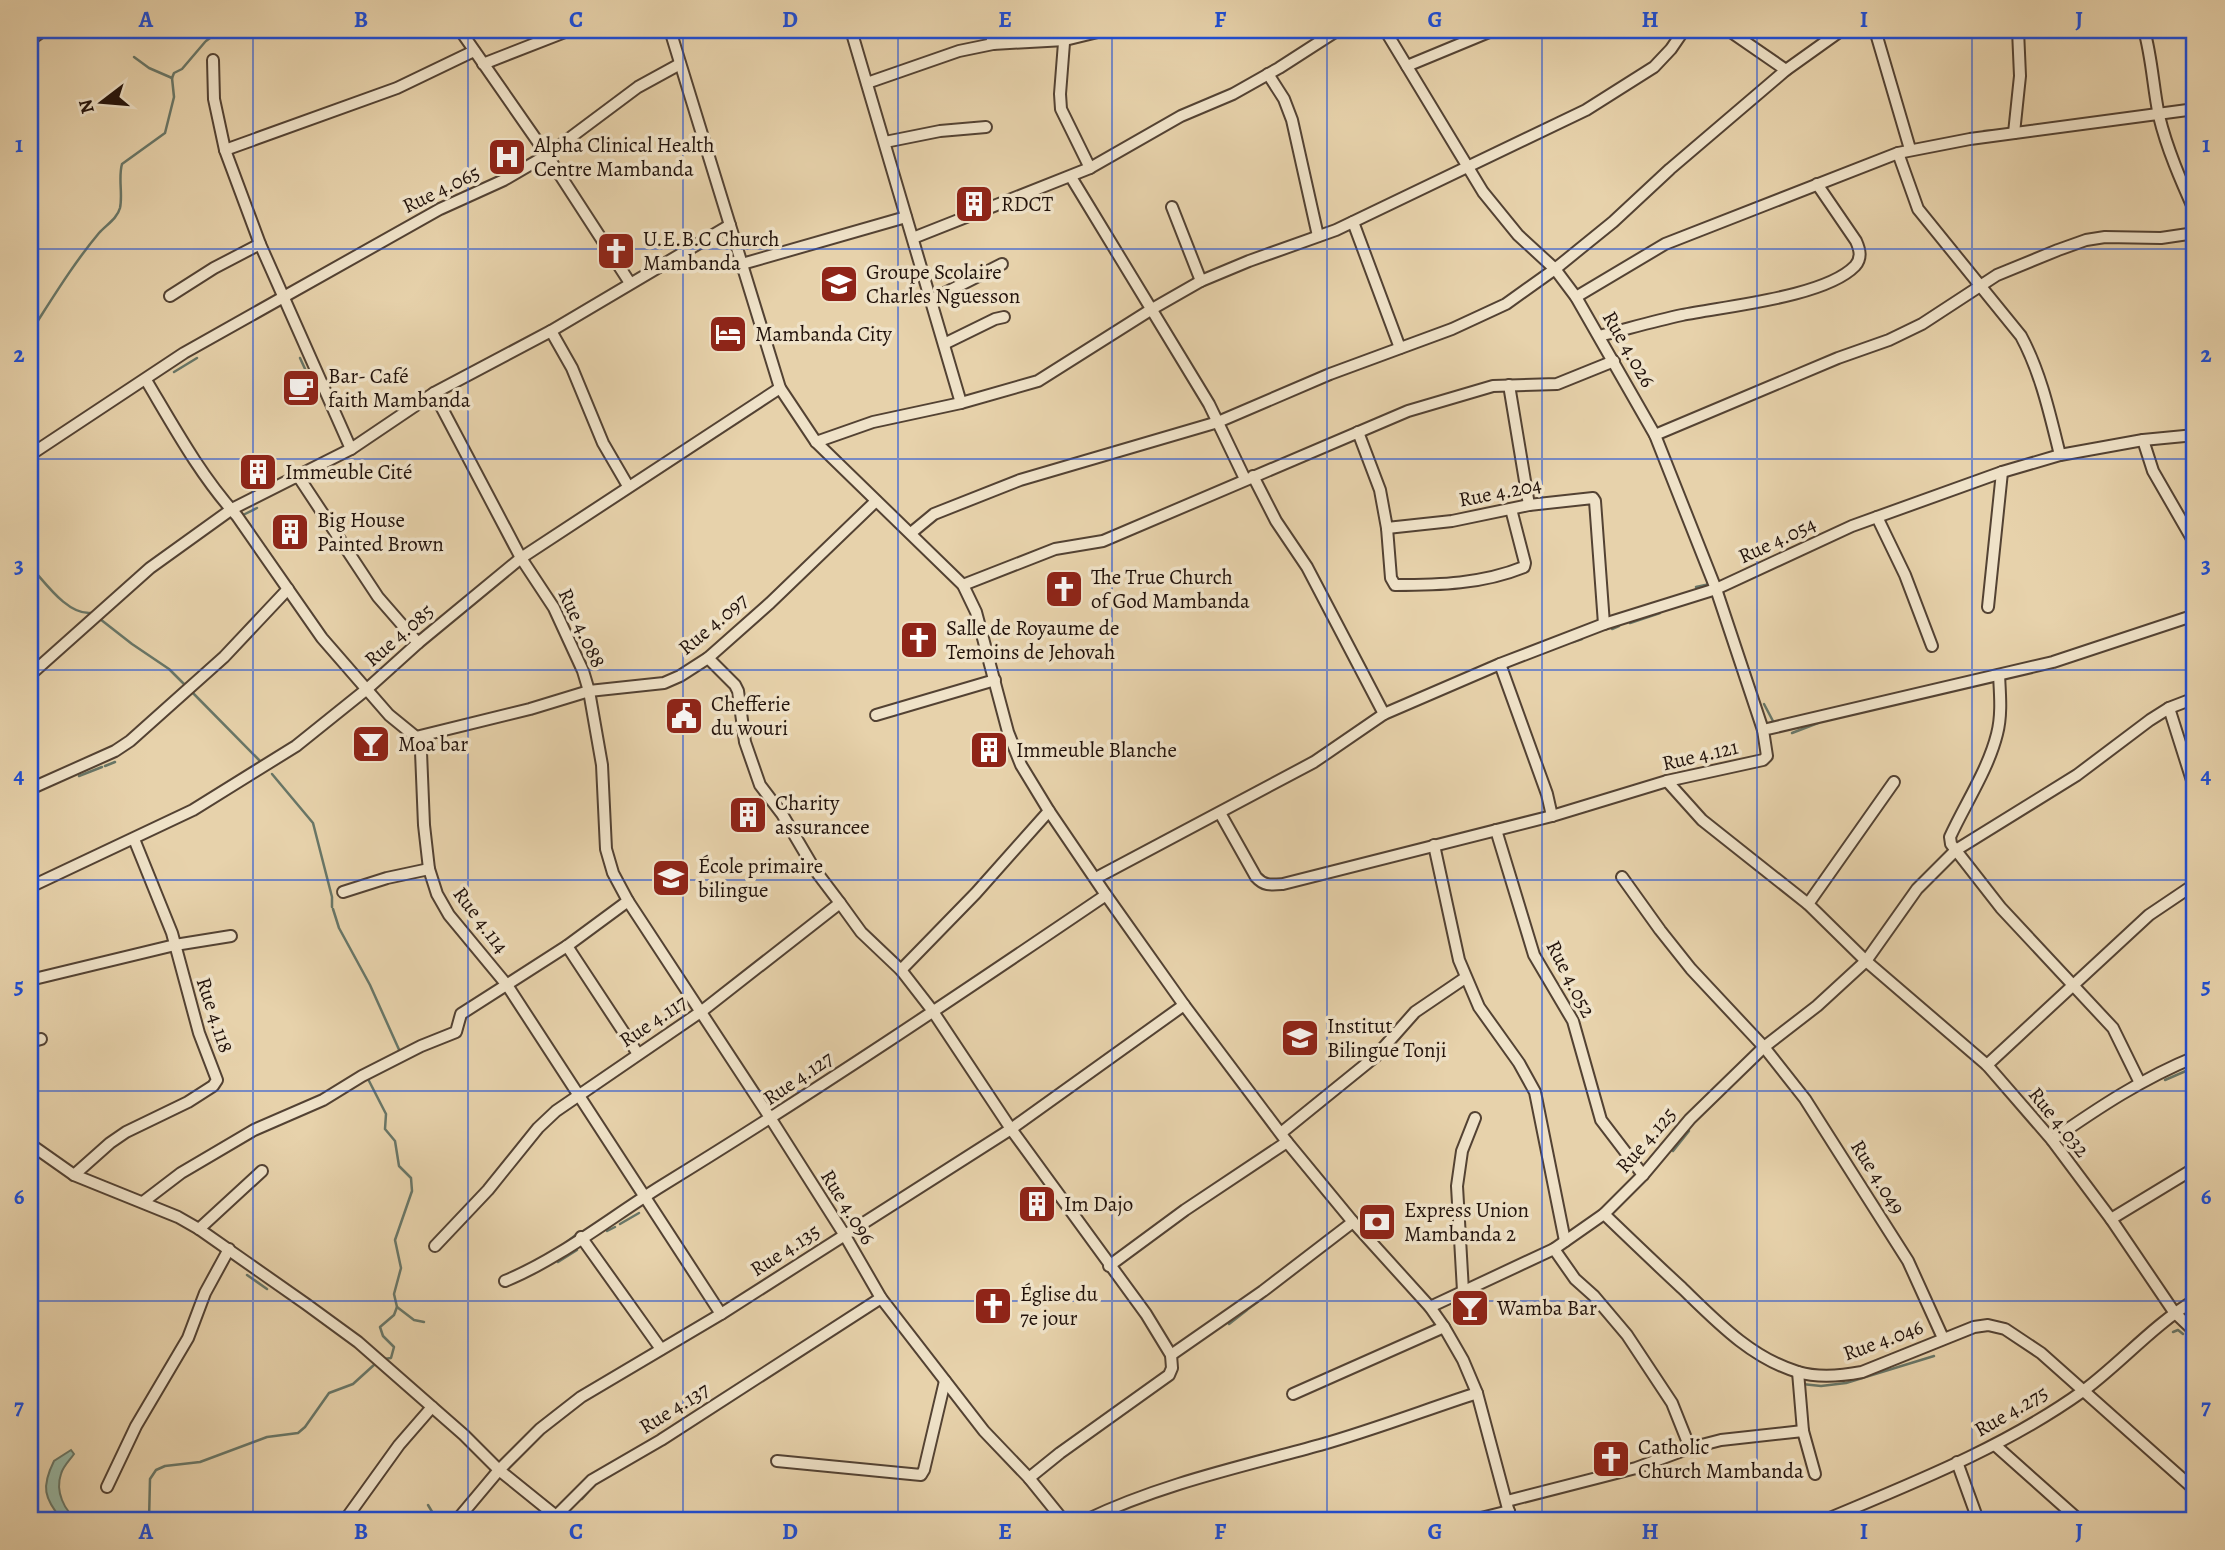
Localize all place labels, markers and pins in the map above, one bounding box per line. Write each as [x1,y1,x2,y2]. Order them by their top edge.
place label: Alpha Clinical Health Centre Mambanda [533,131,714,183]
hospital icon: Alpha Clinical Health Centre Mambanda [486,136,528,178]
building icon: RDCT [953,183,995,225]
place label: RDCT [1001,190,1054,218]
place label: U.E.B.C Church Mambanda [643,225,780,277]
church icon: U.E.B.C Church Mambanda [595,230,637,272]
place label: Groupe Scolaire Charles Nguesson [866,258,1020,310]
school or university icon: Groupe Scolaire Charles Nguesson [818,263,860,305]
hotel icon: Mambanda City [707,313,749,355]
place label: Mambanda City [755,320,893,348]
place label: Bar- Café faith Mambanda [328,362,471,414]
cafe icon: Bar- Café faith Mambanda [280,367,322,409]
building icon: Immeuble Cité [237,451,279,493]
place label: Immeuble Cité [285,458,412,486]
place label: Big House Painted Brown [317,506,444,558]
building icon: Big House Painted Brown [269,511,311,553]
place label: The True Church of God Mambanda [1091,563,1250,615]
church icon: The True Church of God Mambanda [1043,568,1085,610]
place label: Salle de Royaume de Temoins de Jehovah [946,614,1119,666]
church icon: Salle de Royaume de Temoins de Jehovah [898,619,940,661]
place label: Chefferie du wouri [711,690,790,742]
public building icon: Chefferie du wouri [663,695,705,737]
bar icon: Moa bar [350,723,392,765]
building icon: Immeuble Blanche [968,729,1010,771]
place label: Moa bar [398,730,468,758]
place label: Immeuble Blanche [1016,736,1177,764]
place label: Charity assurancee [775,789,870,841]
building icon: Charity assurancee [727,794,769,836]
place label: École primaire bilingue [698,852,823,904]
school or university icon: École primaire bilingue [650,857,692,899]
place label: Institut Bilingue Tonji [1327,1012,1447,1064]
school or university icon: Institut Bilingue Tonji [1279,1017,1321,1059]
building icon: Im Dajo [1016,1183,1058,1225]
place label: Im Dajo [1064,1190,1133,1218]
place label: Express Union Mambanda 2 [1404,1196,1529,1248]
bank icon: Express Union Mambanda 2 [1356,1201,1398,1243]
place label: Église du 7e jour [1020,1280,1098,1332]
church icon: Église du 7e jour [972,1285,1014,1327]
bar icon: Wamba Bar [1449,1287,1491,1329]
place label: Wamba Bar [1496,1294,1597,1322]
place label: Catholic Church Mambanda [1638,1433,1804,1485]
church icon: Catholic Church Mambanda [1590,1438,1632,1480]

